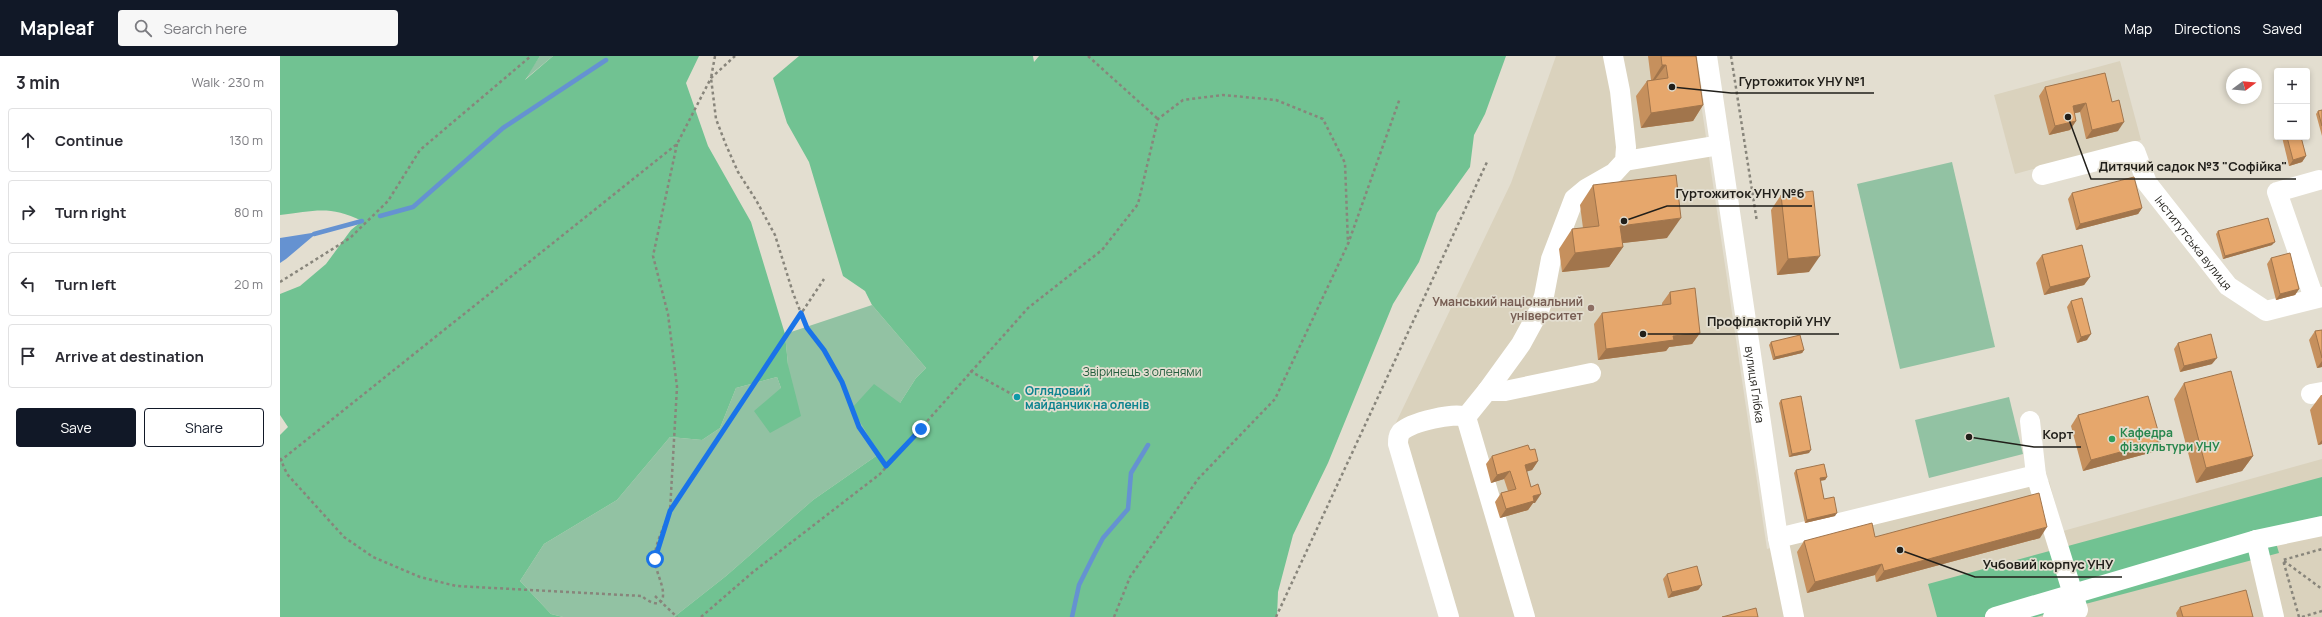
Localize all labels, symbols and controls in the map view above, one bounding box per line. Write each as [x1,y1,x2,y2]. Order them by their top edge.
search box [118,10,398,46]
text: Mapleaf [20,15,94,41]
icon: search [132,17,154,39]
text: Search here [164,18,247,39]
text: Map [2124,19,2152,38]
text: Directions [2174,19,2241,38]
text: Saved [2263,19,2302,38]
callout: Гуртожиток УНУ №1 [1731,68,1874,93]
north arrow [2226,68,2262,104]
map controls [2274,68,2310,140]
button: + [2274,68,2310,104]
text: 3 min [16,71,60,94]
text: Гуртожиток УНУ №1 [1739,72,1865,90]
text: Walk · 230 m [191,73,264,91]
button: − [2274,104,2310,140]
icon: ahead [17,129,39,151]
text: Continue [55,130,123,151]
text: 130 m [229,131,263,149]
callout: Дитячий садок №3 "Софійка" [2091,154,2296,179]
text: Дитячий садок №3 "Софійка" [2099,157,2287,175]
callout: Гуртожиток УНУ №6 [1667,181,1812,206]
text: Гуртожиток УНУ №6 [1675,184,1805,202]
street label: Інститутська вулиця [2151,192,2236,293]
icon: right [17,201,39,223]
text: Turn right [55,202,126,223]
text: 80 m [234,203,263,221]
icon: left [17,273,39,295]
text: Turn left [55,274,117,295]
text: 20 m [234,275,263,293]
place label: Уманський національний університет [1432,293,1584,324]
marker: Уманський національний університет [1586,303,1596,313]
callout: Профілакторій УНУ [1699,309,1839,334]
text: Профілакторій УНУ [1707,312,1832,330]
icon: arrive [17,345,39,367]
street label: вулиця Глібка [1741,345,1769,424]
text: Arrive at destination [55,346,204,367]
park label: Звіринець з оленями [1083,363,1202,380]
place label: Оглядовий майданчик на оленів [1025,382,1149,413]
marker: Оглядовий майданчик на оленів [1012,392,1022,402]
button: Save [16,408,136,447]
button: Share [144,408,264,447]
route end [912,420,930,438]
callout: Корт [2034,422,2081,447]
place label: Кафедра фізкультури УНУ [2120,424,2220,455]
text: Корт [2043,425,2074,443]
marker: Кафедра фізкультури УНУ [2107,434,2117,444]
route start [646,550,664,568]
callout: Учбовий корпус УНУ [1975,552,2122,577]
text: Учбовий корпус УНУ [1983,555,2114,573]

